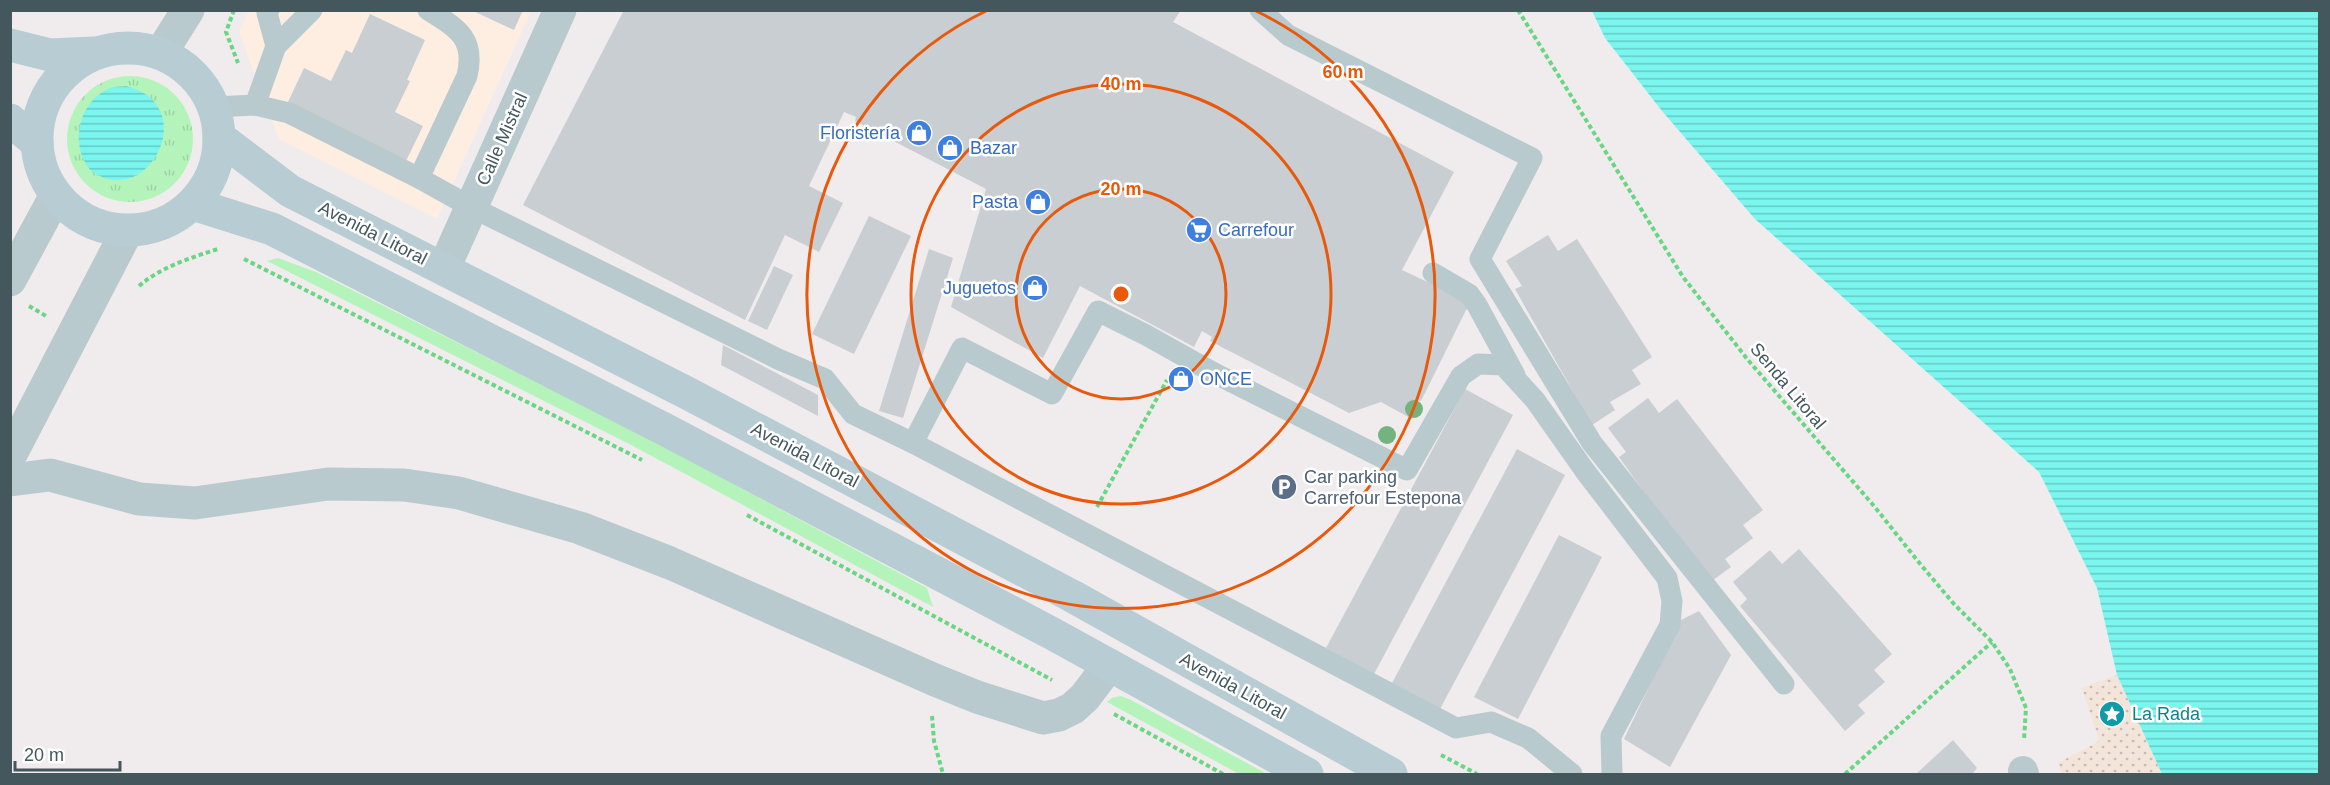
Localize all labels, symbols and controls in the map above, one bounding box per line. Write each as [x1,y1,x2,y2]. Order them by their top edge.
text: 60 m [1322,62,1364,82]
text: 40 m [1100,74,1142,94]
street label: Calle Mistral [473,90,531,188]
shop icon: Floristería [904,118,934,148]
place label: Floristería [820,123,901,143]
shop icon: Bazar [935,133,965,163]
place label: Bazar [970,138,1017,158]
text: 20 m [1100,179,1142,199]
shop icon: Pasta [1023,187,1053,217]
place label: Pasta [972,192,1019,212]
street label: Avenida Litoral [316,197,430,269]
supermarket icon: Carrefour [1184,215,1214,245]
place label: Carrefour [1218,220,1294,240]
shop icon: Juguetos [1020,273,1050,303]
place label: Juguetos [943,278,1016,298]
centre of rings [1111,284,1131,304]
street label: Senda Litoral [1746,339,1830,433]
shop icon: ONCE [1166,364,1196,394]
place label: ONCE [1200,369,1252,389]
street label: Avenida Litoral [748,418,862,492]
place label: Car parking Carrefour Estepona [1304,467,1462,508]
parking icon: Car parking Carrefour Estepona [1269,472,1299,502]
street label: Avenida Litoral [1176,648,1290,724]
place icon: La Rada [2097,699,2127,729]
place label: La Rada [2132,704,2201,724]
scale bar [15,734,120,772]
text: 20 m [24,745,64,765]

